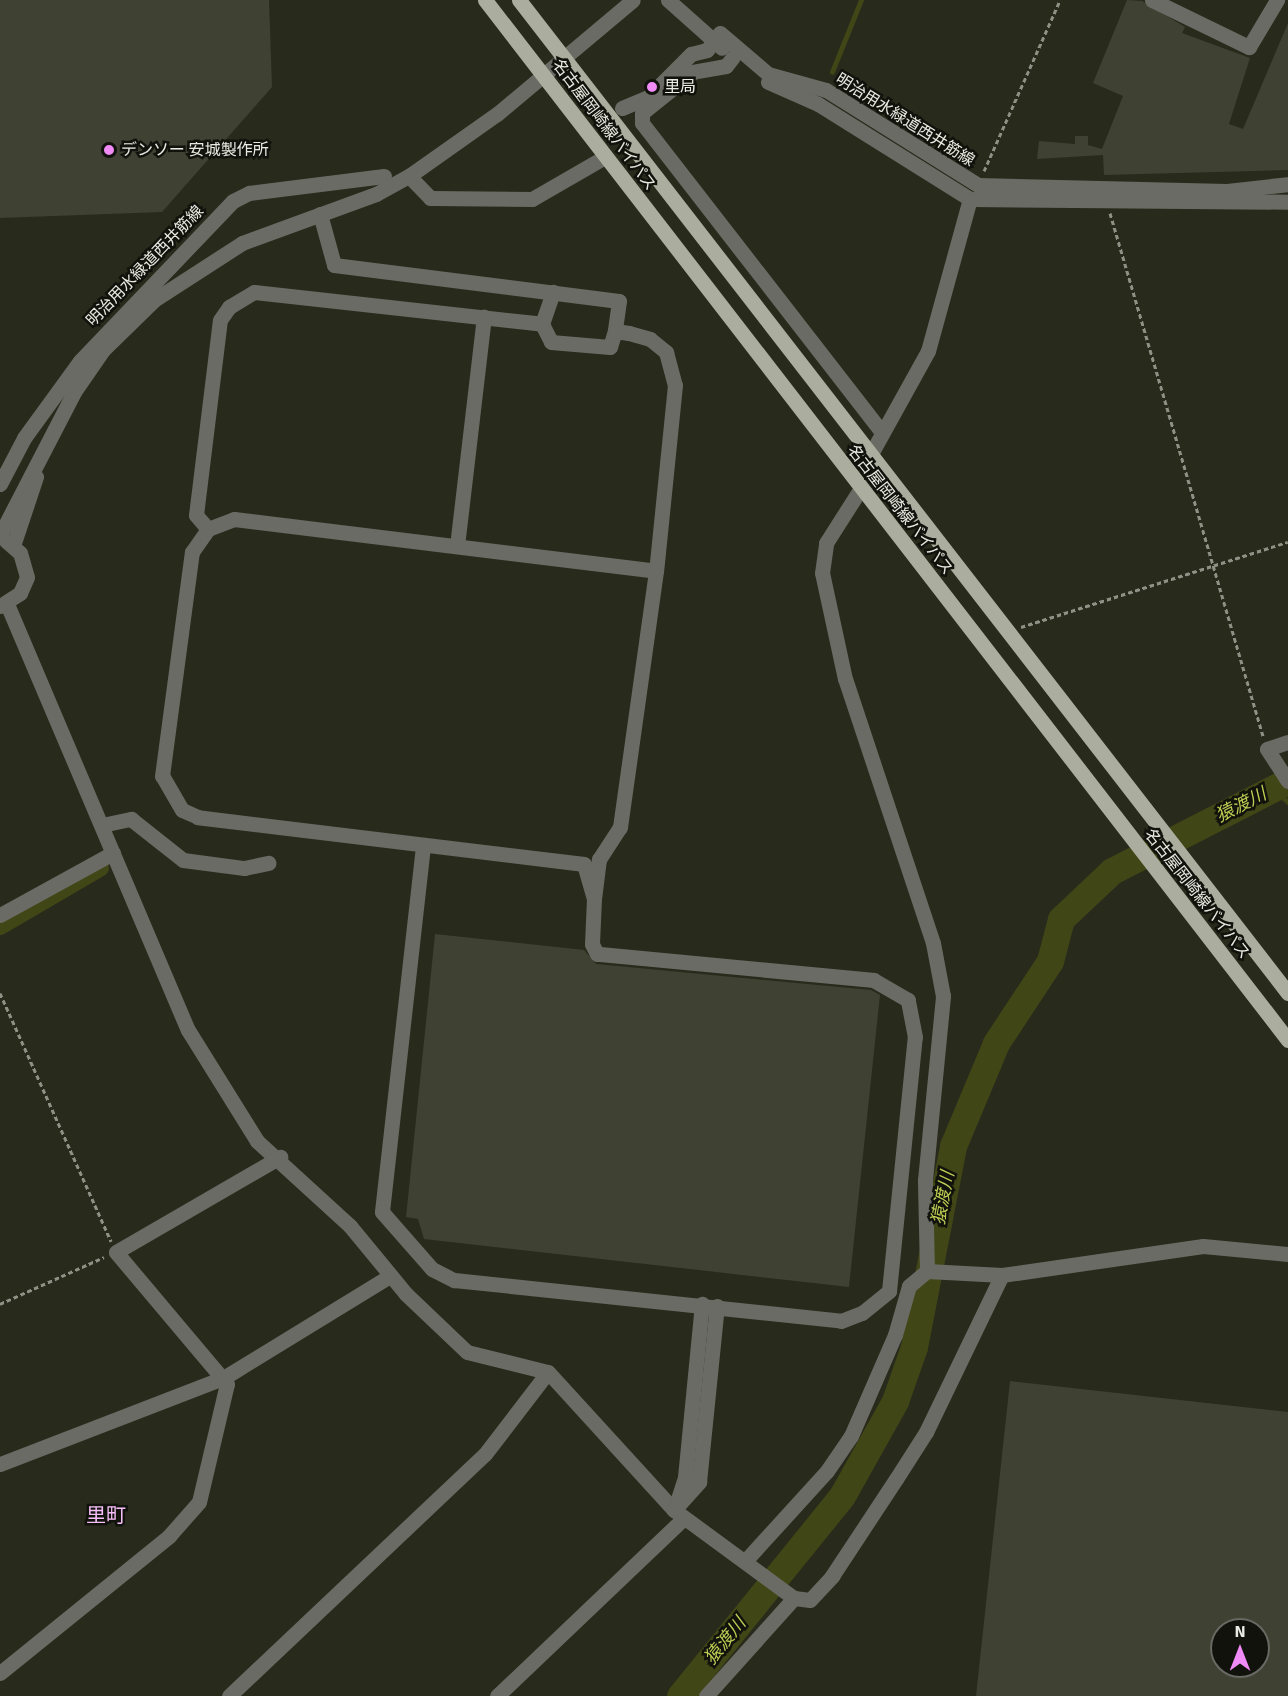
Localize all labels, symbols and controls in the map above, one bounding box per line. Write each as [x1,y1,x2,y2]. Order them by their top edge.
street label: 名古屋岡崎線バイパス [548,55,660,195]
street label: 明治用水緑道西井筋線 [832,69,978,171]
place label: 里局 [664,77,696,97]
marker: 里局 [645,80,659,94]
place label: デンソー 安城製作所 [121,140,269,160]
marker: デンソー 安城製作所 [102,143,116,157]
street label: 明治用水緑道西井筋線 [83,202,207,330]
street label: 名古屋岡崎線バイパス [843,441,957,579]
water label: 猿渡川 [1212,783,1270,827]
street label: 名古屋岡崎線バイパス [1140,825,1254,963]
water label: 猿渡川 [927,1169,959,1227]
district label: 里町 [86,1503,126,1527]
water label: 猿渡川 [700,1613,750,1669]
north arrow [1210,1618,1270,1678]
text: N [1234,1622,1246,1642]

